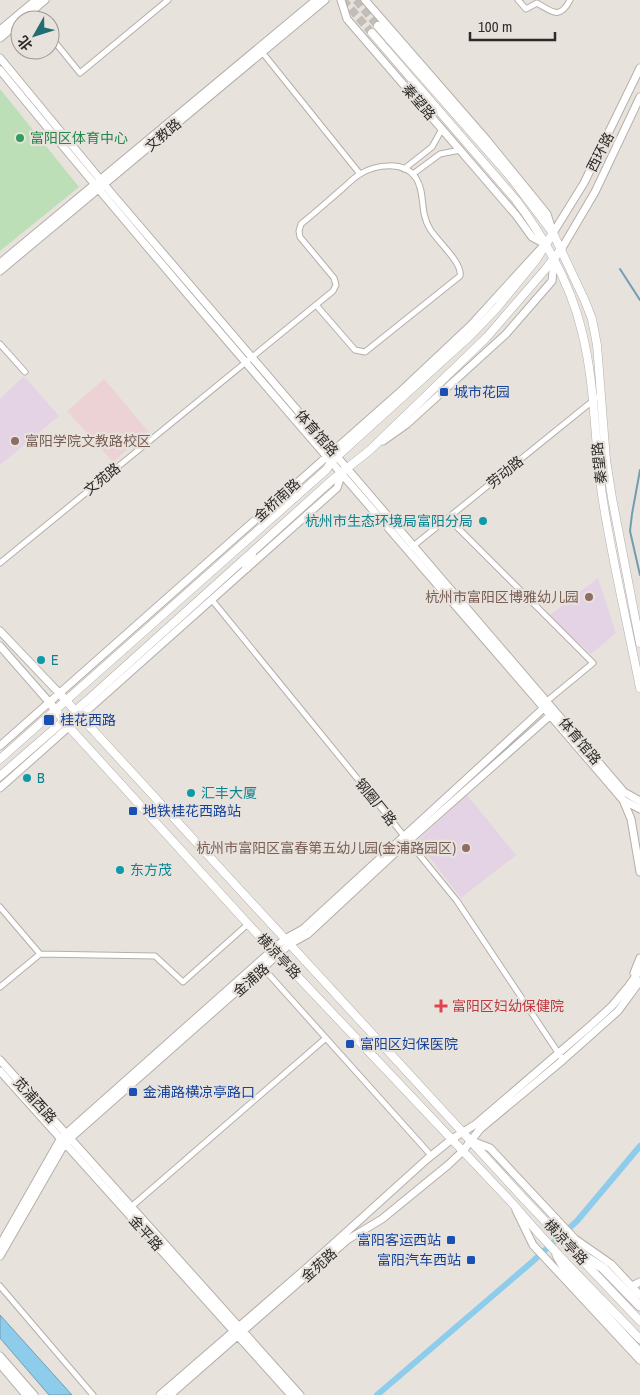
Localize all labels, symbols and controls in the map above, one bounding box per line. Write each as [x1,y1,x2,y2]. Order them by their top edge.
north arrow [10,10,60,60]
scale bar [470,10,555,42]
text: 100 m [478,16,512,37]
text: 北 [13,32,36,54]
street label: 秦望路 [398,80,440,124]
street label: 文教路 [141,115,185,155]
place label: 富阳区体育中心 [30,129,128,147]
street label: 西环路 [582,129,618,175]
marker: 富阳区体育中心 [14,132,26,144]
place label: 城市花园 [454,383,510,401]
marker: 城市花园 [438,386,450,398]
street label: 体育馆路 [292,406,342,460]
place label: 富阳学院文教路校区 [25,432,151,450]
marker: 富阳学院文教路校区 [9,435,21,447]
street label: 秦望路 [588,441,610,485]
street label: 劳动路 [483,452,527,492]
street label: 文苑路 [80,459,124,499]
street label: 金桥南路 [250,475,304,525]
place label: 杭州市生态环境局富阳分局 [305,512,473,530]
marker: 杭州市生态环境局富阳分局 [477,515,489,527]
place label: 杭州市富阳区博雅幼儿园 [425,588,579,606]
marker: 杭州市富阳区博雅幼儿园 [583,591,595,603]
place label: E [51,651,59,669]
marker: E [35,654,47,666]
place label: 桂花西路 [60,711,116,729]
marker: 桂花西路 [42,713,56,727]
street label: 体育馆路 [555,714,605,768]
place label: B [37,769,45,787]
marker: B [21,772,33,784]
street label: 钢圈厂路 [351,775,401,829]
place label: 汇丰大厦 [201,784,257,802]
marker: 汇丰大厦 [185,787,197,799]
place label: 地铁桂花西路站 [143,802,241,820]
marker: 地铁桂花西路站 [127,805,139,817]
place label: 杭州市富阳区富春第五幼儿园(金浦路园区) [196,839,456,857]
marker: 杭州市富阳区富春第五幼儿园(金浦路园区) [460,842,472,854]
place label: 东方茂 [130,861,172,879]
marker: 东方茂 [114,864,126,876]
street label: 横凉亭路 [253,929,305,983]
street label: 金浦路 [229,959,273,1001]
place label: 富阳区妇幼保健院 [452,997,564,1015]
marker: 富阳区妇幼保健院 [434,999,448,1013]
place label: 富阳区妇保医院 [360,1035,458,1053]
marker: 富阳区妇保医院 [344,1038,356,1050]
street label: 苋浦西路 [10,1073,60,1127]
place label: 金浦路横凉亭路口 [143,1083,255,1101]
marker: 金浦路横凉亭路口 [127,1086,139,1098]
street label: 金平路 [125,1211,167,1255]
street label: 横凉亭路 [540,1215,592,1269]
place label: 富阳客运西站 [357,1231,441,1249]
marker: 富阳客运西站 [445,1234,457,1246]
street label: 金苑路 [297,1244,341,1286]
place label: 富阳汽车西站 [377,1251,461,1269]
marker: 富阳汽车西站 [465,1254,477,1266]

